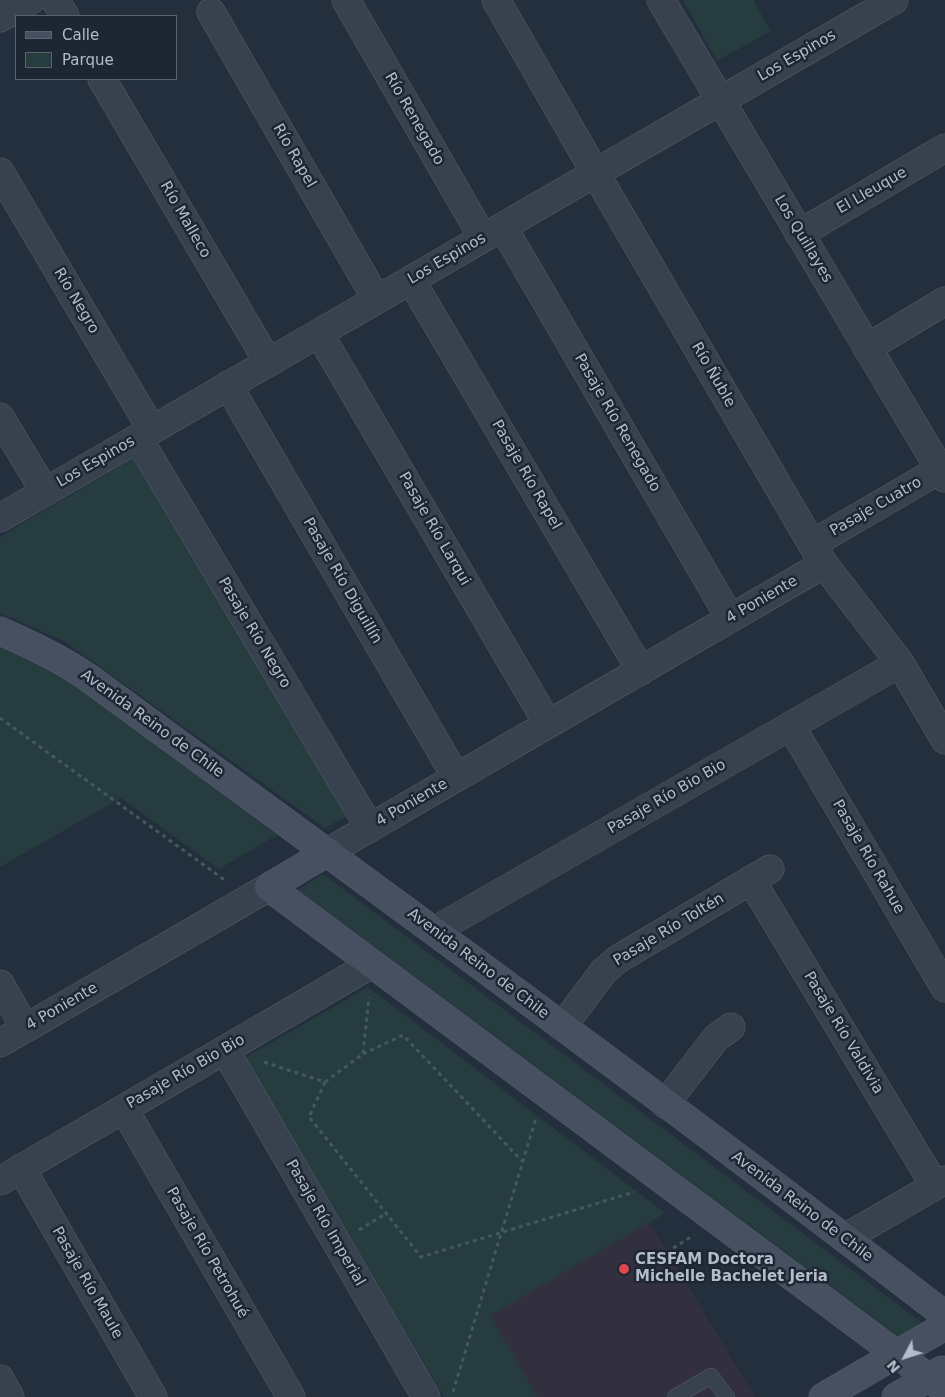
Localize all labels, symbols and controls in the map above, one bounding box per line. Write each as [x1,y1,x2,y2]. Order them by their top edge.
legend [15,15,178,80]
text: Calle [62,26,99,44]
street label: Los Espinos [755,26,839,86]
text: Parque [62,51,114,69]
street label: Río Renegado [380,70,448,168]
street label: Río Rapel [269,121,319,191]
street label: El Lleuque [834,164,910,218]
street label: Río Malleco [156,178,214,262]
street label: Los Quillayes [770,192,836,286]
street label: Los Espinos [405,229,489,289]
street label: Río Negro [49,265,103,337]
street label: Río Ñuble [687,339,739,411]
street label: Pasaje Río Renegado [570,351,664,495]
street label: Pasaje Río Rapel [487,417,565,533]
street label: Los Espinos [54,432,138,492]
street label: Pasaje Río Larqui [394,469,474,589]
street label: Pasaje Cuatro [827,474,925,540]
street label: Pasaje Río Diguillín [299,515,385,647]
street label: 4 Poniente [723,572,801,628]
street label: Pasaje Río Negro [214,574,294,692]
street label: Avenida Reino de Chile [77,666,227,782]
street label: Pasaje Río Bio Bio [605,756,729,838]
street label: 4 Poniente [373,775,451,831]
street label: Pasaje Río Rahue [828,797,908,917]
street label: Pasaje Río Toltén [610,890,728,970]
street label: Avenida Reino de Chile [404,905,552,1023]
street label: Pasaje Río Valdivia [799,969,887,1097]
street label: 4 Poniente [23,979,101,1035]
street label: Pasaje Río Bio Bio [124,1031,248,1113]
street label: Avenida Reino de Chile [728,1148,876,1266]
street label: Pasaje Río Imperial [282,1157,368,1289]
street label: Pasaje Río Petrohué [162,1184,252,1322]
street label: Pasaje Río Maule [48,1224,126,1342]
place label: CESFAM Doctora Michelle Bachelet Jeria [635,1251,828,1286]
marker: CESFAM Doctora Michelle Bachelet Jeria [617,1262,631,1276]
north arrow [880,1332,930,1382]
text: N [884,1357,903,1376]

